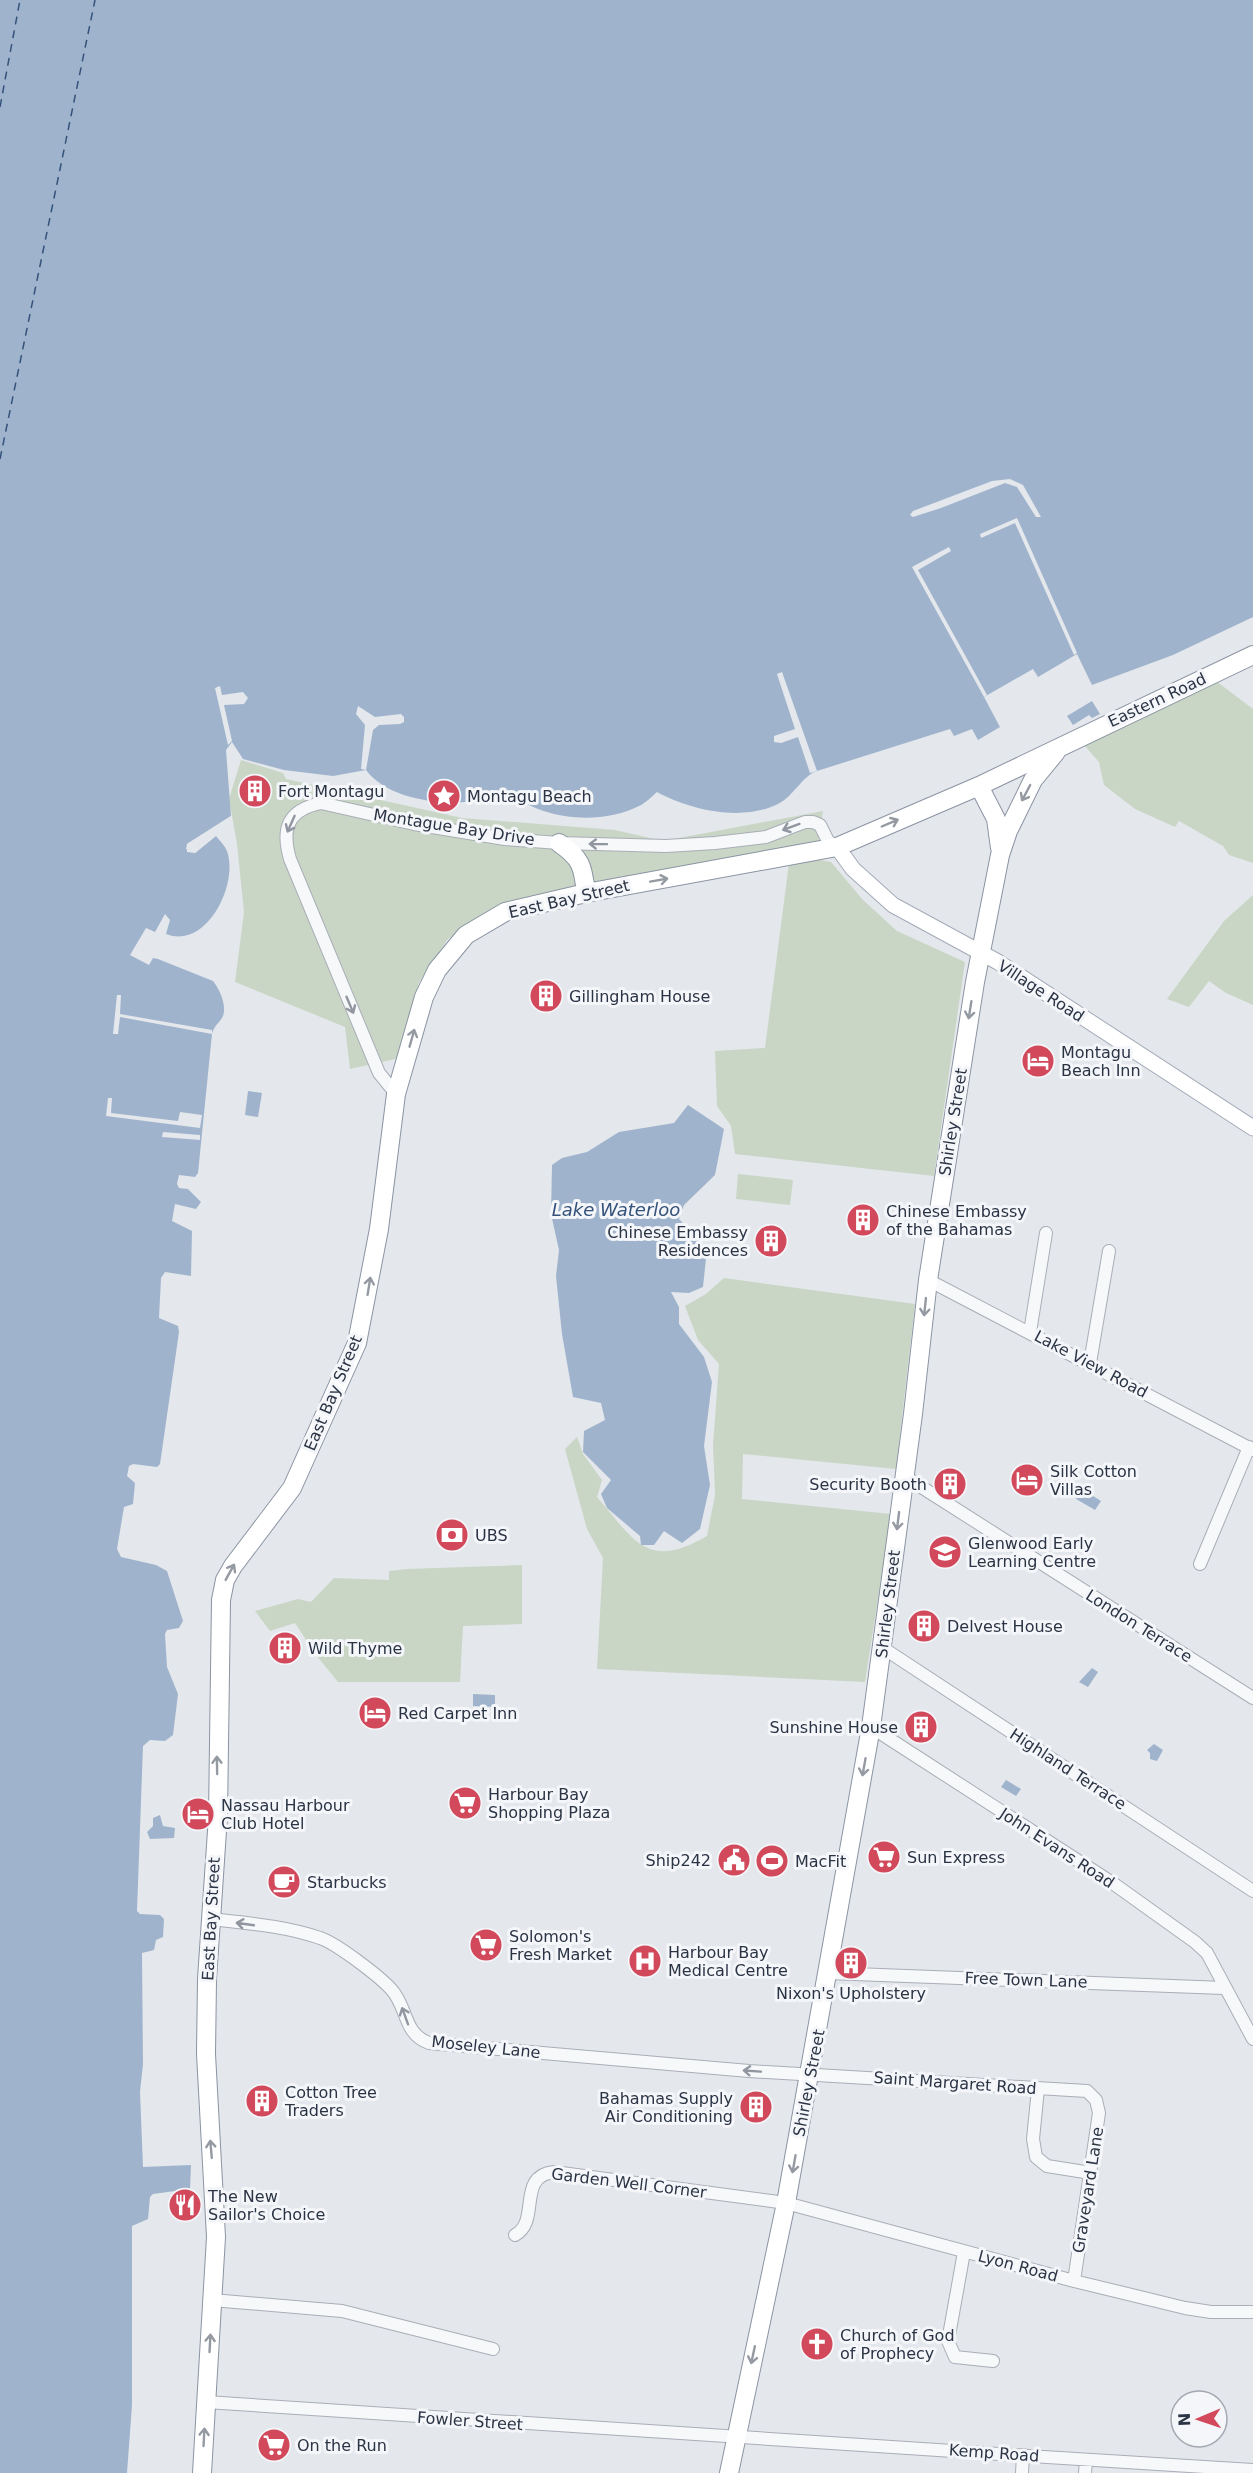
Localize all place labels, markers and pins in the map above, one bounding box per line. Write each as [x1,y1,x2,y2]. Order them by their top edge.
building icon: Fort Montagu [237,773,273,809]
place icon: Montagu Beach [426,778,462,814]
place label: Fort Montagu [278,782,384,801]
place label: Montagu Beach [467,787,592,806]
building icon: Gillingham House [528,978,564,1014]
place label: Gillingham House [569,987,710,1006]
hotel icon: Montagu Beach Inn [1020,1043,1056,1079]
place label: Montagu Beach Inn [1061,1043,1141,1080]
building icon: Chinese Embassy of the Bahamas [845,1202,881,1238]
place label: Chinese Embassy of the Bahamas [886,1202,1027,1239]
place label: Chinese Embassy Residences [607,1223,748,1260]
building icon: Chinese Embassy Residences [753,1223,789,1259]
hotel icon: Silk Cotton Villas [1009,1462,1045,1498]
place label: Silk Cotton Villas [1050,1462,1137,1499]
building icon: Security Booth [932,1466,968,1502]
place label: Security Booth [809,1475,927,1494]
bank icon: UBS [434,1517,470,1553]
place label: UBS [475,1526,508,1545]
school or university icon: Glenwood Early Learning Centre [927,1534,963,1570]
place label: Glenwood Early Learning Centre [968,1534,1096,1571]
building icon: Delvest House [906,1608,942,1644]
place label: Delvest House [947,1617,1063,1636]
building icon: Wild Thyme [267,1630,303,1666]
place label: Wild Thyme [308,1639,402,1658]
hotel icon: Red Carpet Inn [357,1695,393,1731]
place label: Red Carpet Inn [398,1704,517,1723]
building icon: Sunshine House [903,1709,939,1745]
place label: Sunshine House [769,1718,898,1737]
supermarket icon: Harbour Bay Shopping Plaza [447,1785,483,1821]
place label: Harbour Bay Shopping Plaza [488,1785,610,1822]
hotel icon: Nassau Harbour Club Hotel [180,1796,216,1832]
place label: Nassau Harbour Club Hotel [221,1796,350,1833]
supermarket icon: Sun Express [866,1839,902,1875]
public building icon: Ship242 [716,1842,752,1878]
sports icon: MacFit [754,1843,790,1879]
place label: Sun Express [907,1848,1005,1867]
place label: Ship242 [646,1851,711,1870]
place label: MacFit [795,1852,846,1871]
cafe icon: Starbucks [266,1864,302,1900]
place label: Starbucks [307,1873,387,1892]
supermarket icon: Solomon's Fresh Market [468,1927,504,1963]
place label: Solomon's Fresh Market [509,1927,612,1964]
hospital icon: Harbour Bay Medical Centre [627,1943,663,1979]
place label: Harbour Bay Medical Centre [668,1943,788,1980]
building icon: Nixon's Upholstery [833,1945,869,1981]
place label: Nixon's Upholstery [776,1984,926,2003]
building icon: Cotton Tree Traders [244,2083,280,2119]
place label: Cotton Tree Traders [284,2083,377,2120]
place label: Bahamas Supply Air Conditioning [599,2089,733,2126]
building icon: Bahamas Supply Air Conditioning [738,2089,774,2125]
restaurant icon: The New Sailor's Choice [167,2187,203,2223]
place label: The New Sailor's Choice [207,2187,325,2224]
church icon: Church of God of Prophecy [799,2326,835,2362]
place label: Church of God of Prophecy [840,2326,955,2363]
supermarket icon: On the Run [256,2427,292,2463]
place label: On the Run [297,2436,387,2455]

